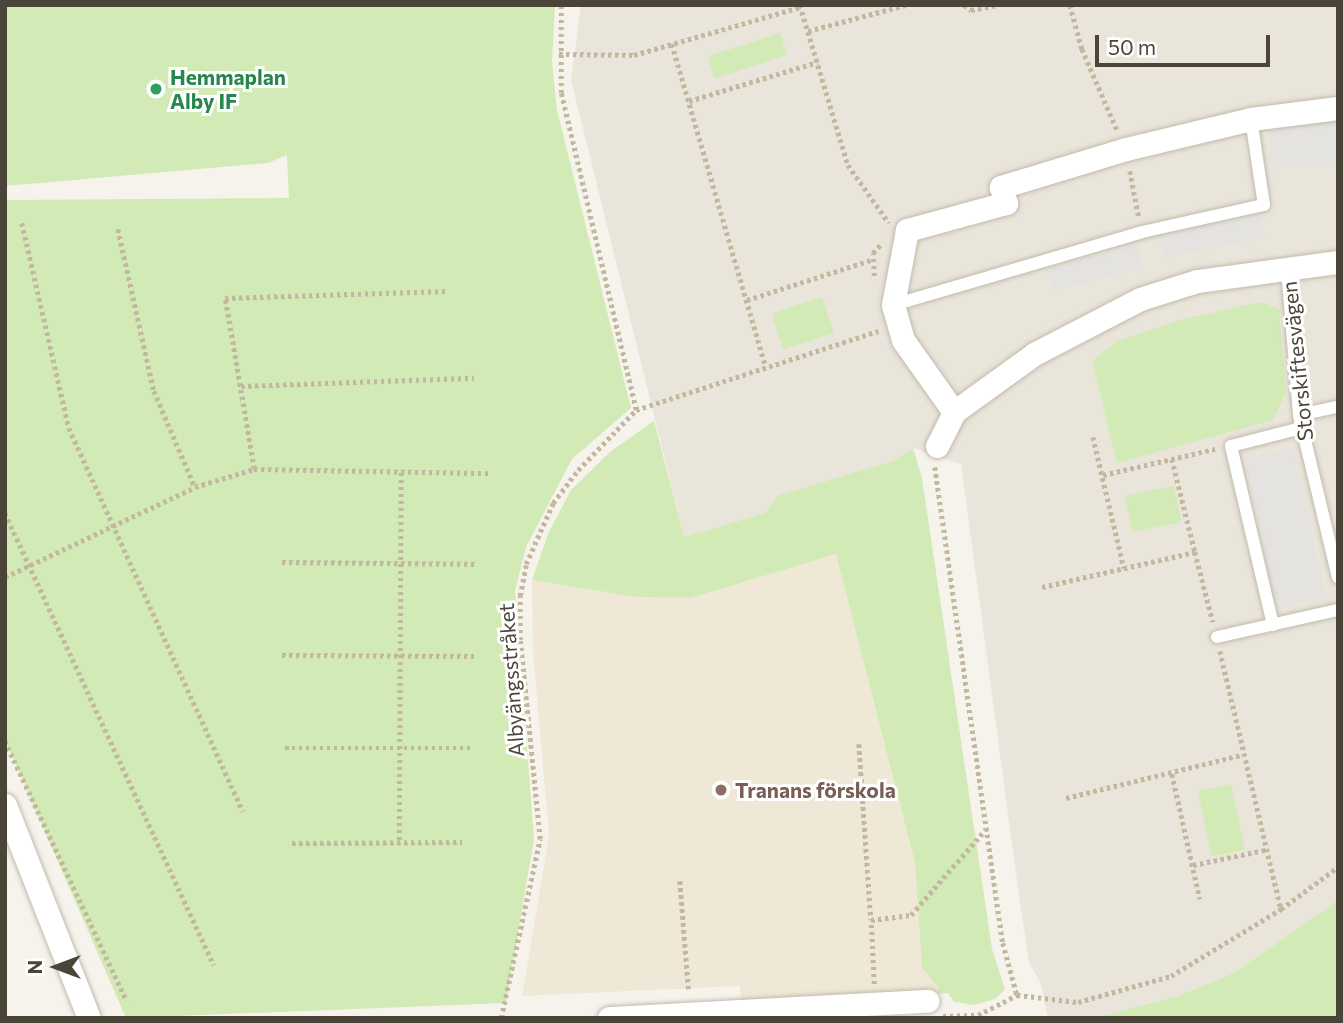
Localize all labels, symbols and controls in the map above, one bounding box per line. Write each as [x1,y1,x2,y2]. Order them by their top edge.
scale bar [1098,21,1273,65]
text: 50 m [1108,34,1156,59]
place label: Hemmaplan Alby IF [170,64,286,114]
marker: Hemmaplan Alby IF [148,81,164,97]
street label: Storskiftesvägen [1276,280,1318,442]
street label: Albyängsstråket [493,602,529,758]
place label: Tranans förskola [735,777,896,803]
marker: Tranans förskola [713,782,729,798]
north arrow [21,932,91,1002]
text: N [23,960,46,974]

